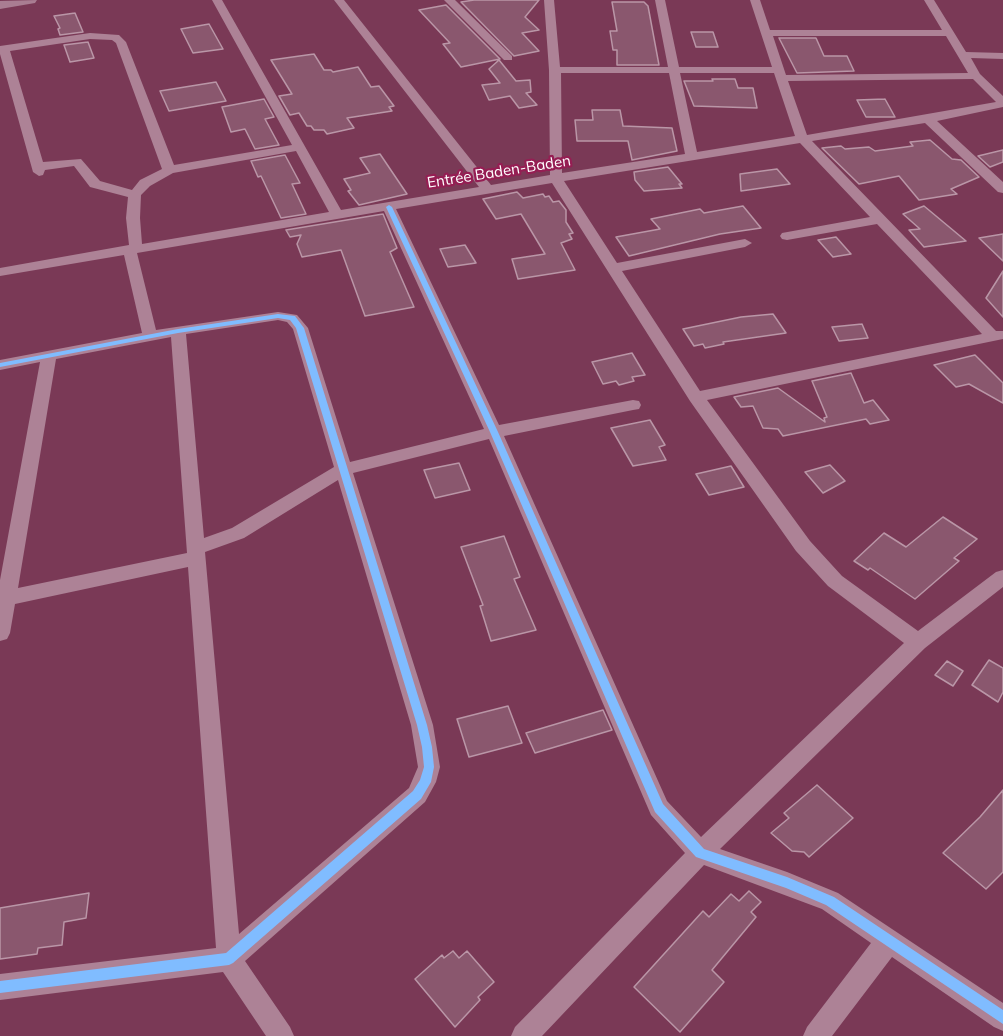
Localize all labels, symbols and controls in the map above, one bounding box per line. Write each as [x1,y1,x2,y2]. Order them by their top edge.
street label: Entrée Baden-Baden [426,152,572,192]

